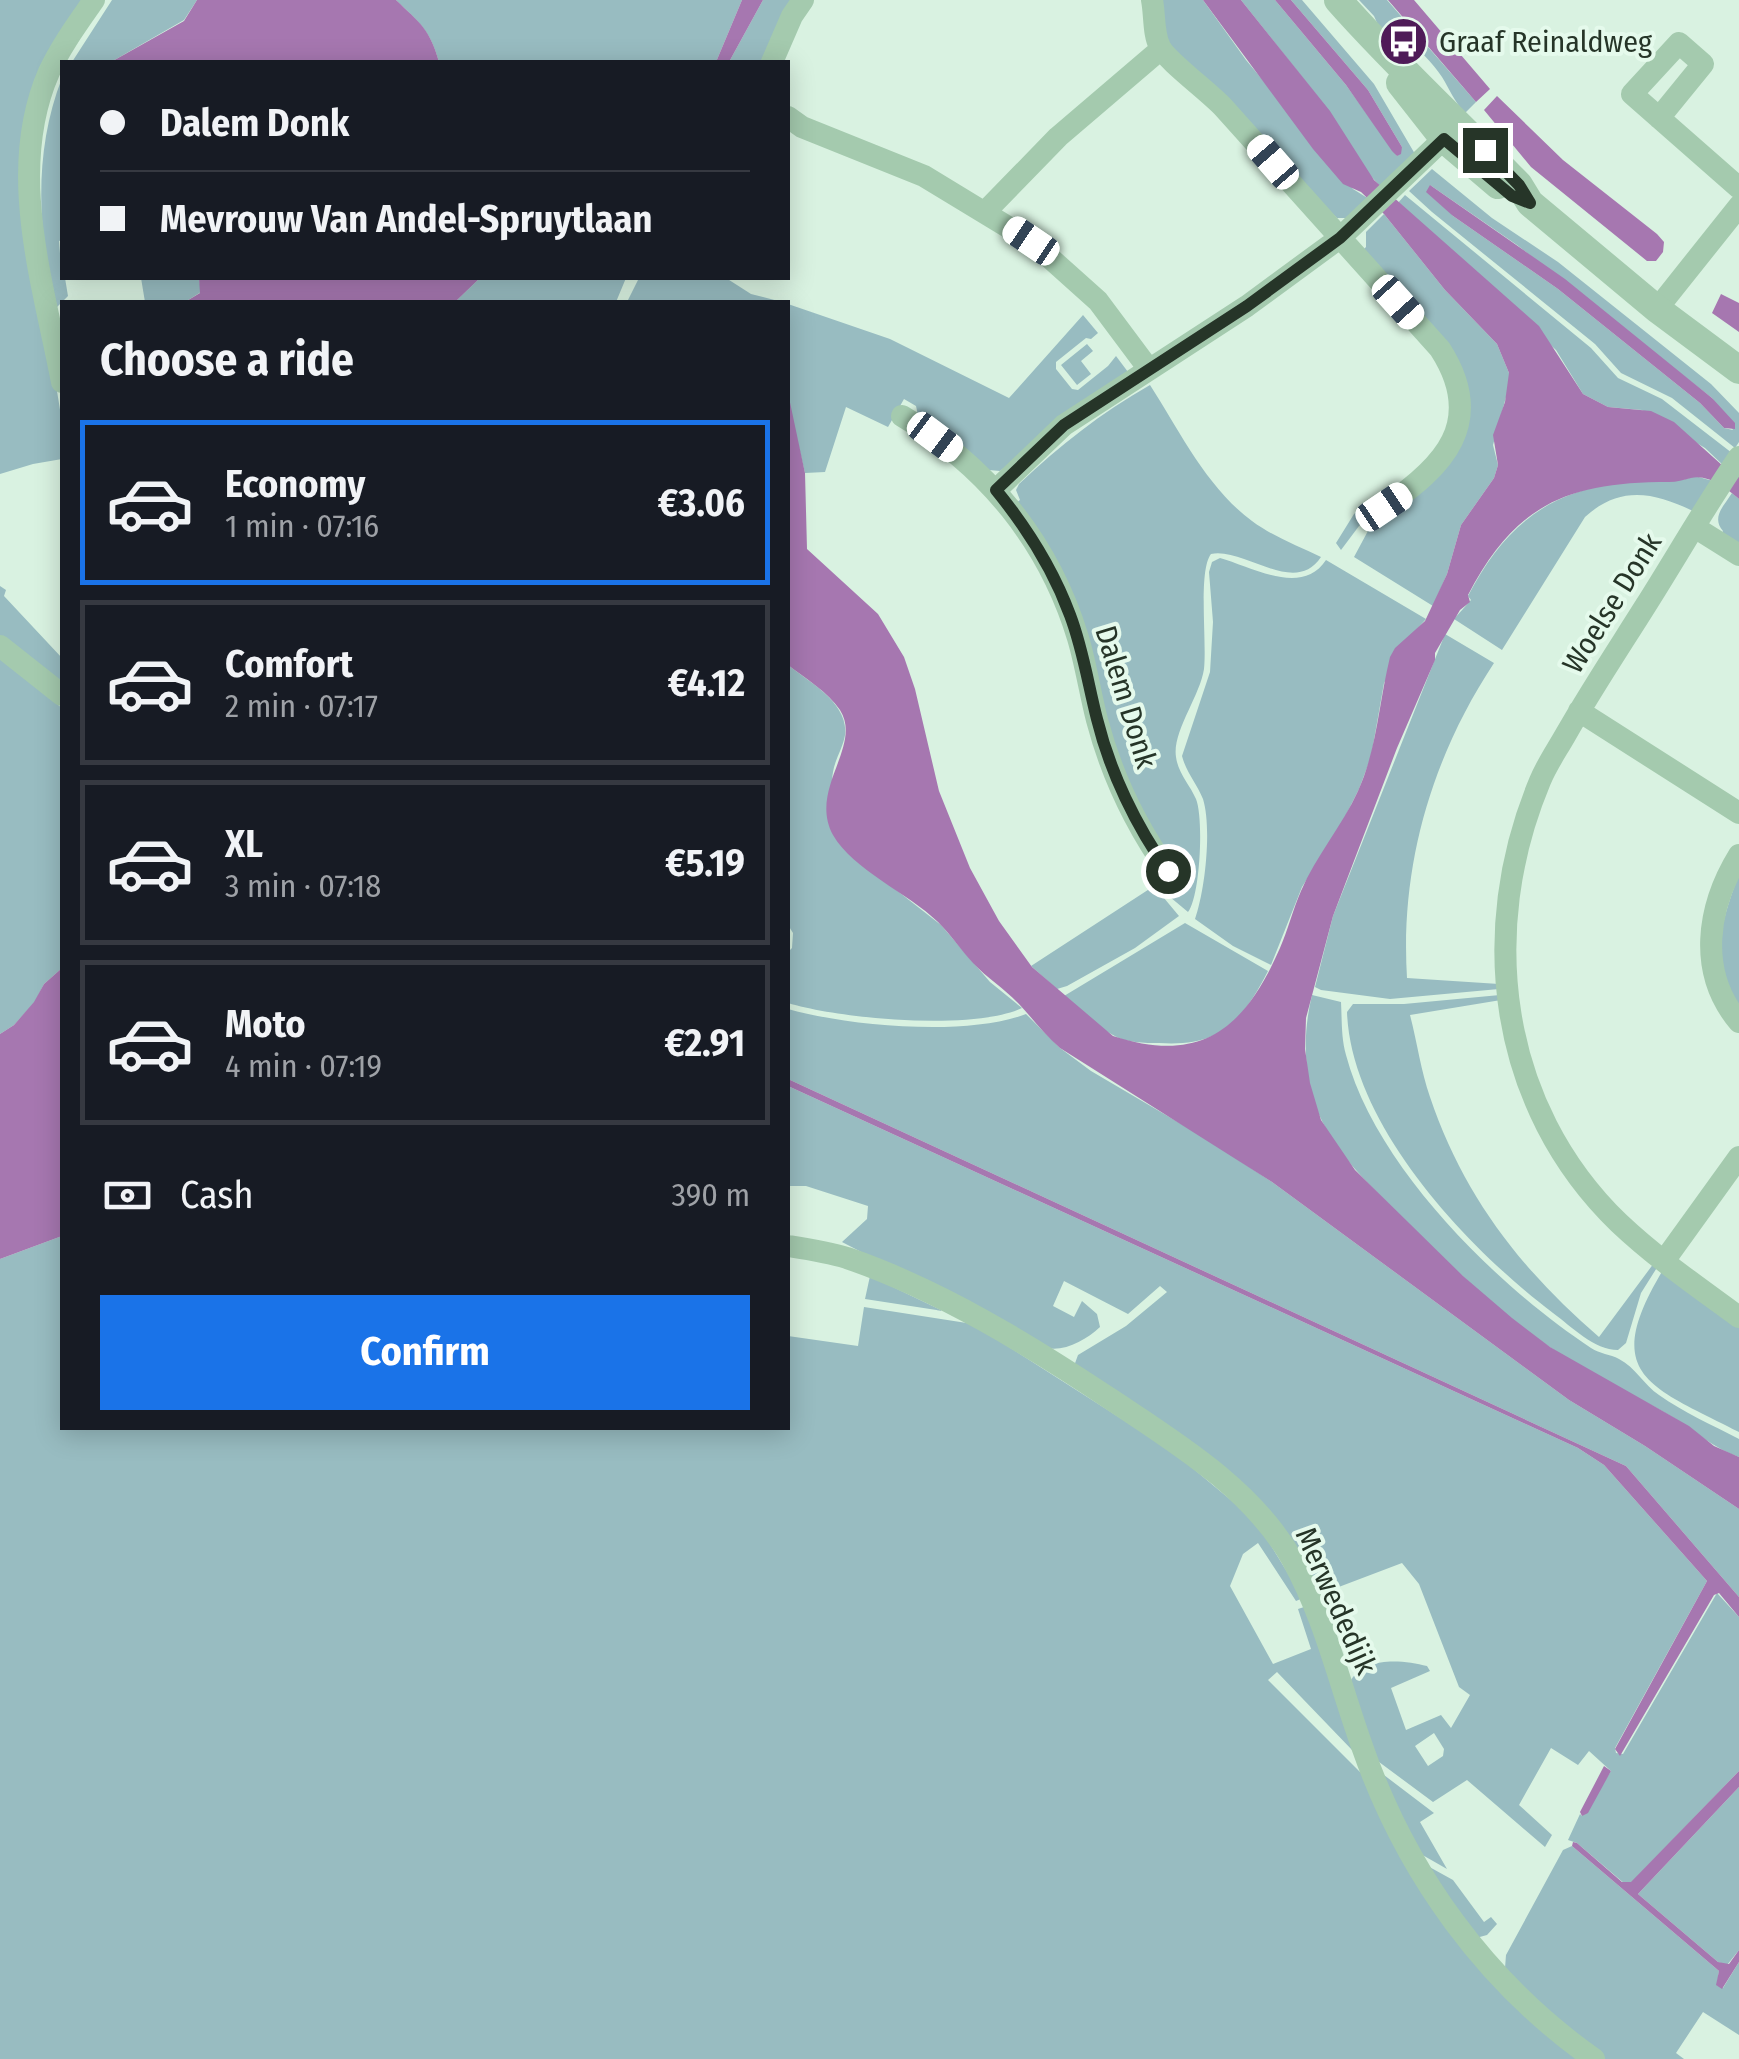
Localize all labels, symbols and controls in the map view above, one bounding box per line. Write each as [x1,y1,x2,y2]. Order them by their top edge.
bus stop icon: Graaf Reinaldweg [1378,16,1430,68]
place label: Graaf Reinaldweg [1439,24,1653,60]
text: Dalem Donk [160,100,349,146]
route end [1463,128,1508,173]
car [1242,130,1304,194]
text: Mevrouw Van Andel-Spruytlaan [160,196,652,242]
car [998,212,1064,270]
car [1367,270,1429,334]
text: Choose a ride [100,333,354,387]
car [902,407,968,467]
icon: car [105,458,195,548]
text: Economy [225,461,365,507]
car [1351,478,1417,536]
text: €3.06 [658,480,745,526]
text: 1 min · 07:16 [225,507,379,545]
street label: Woelse Donk [1555,526,1669,680]
street label: Dalem Donk [1087,621,1165,773]
icon: car [105,638,195,728]
text: Comfort [225,641,353,687]
text: €4.12 [668,660,745,706]
text: 2 min · 07:17 [225,687,378,725]
icon: car [105,818,195,908]
text: XL [225,821,263,867]
text: €5.19 [665,840,745,886]
route start [1146,849,1191,894]
text: 3 min · 07:18 [225,867,381,905]
icon: car [105,998,195,1088]
text: Moto [225,1001,306,1047]
text: €2.91 [664,1020,745,1066]
text: 4 min · 07:19 [225,1047,382,1085]
icon: cash [100,1168,155,1223]
text: Cash [180,1172,254,1218]
text: 390 m [672,1176,750,1214]
button: Confirm [100,1295,750,1410]
street label: Merwededijk [1288,1522,1384,1680]

